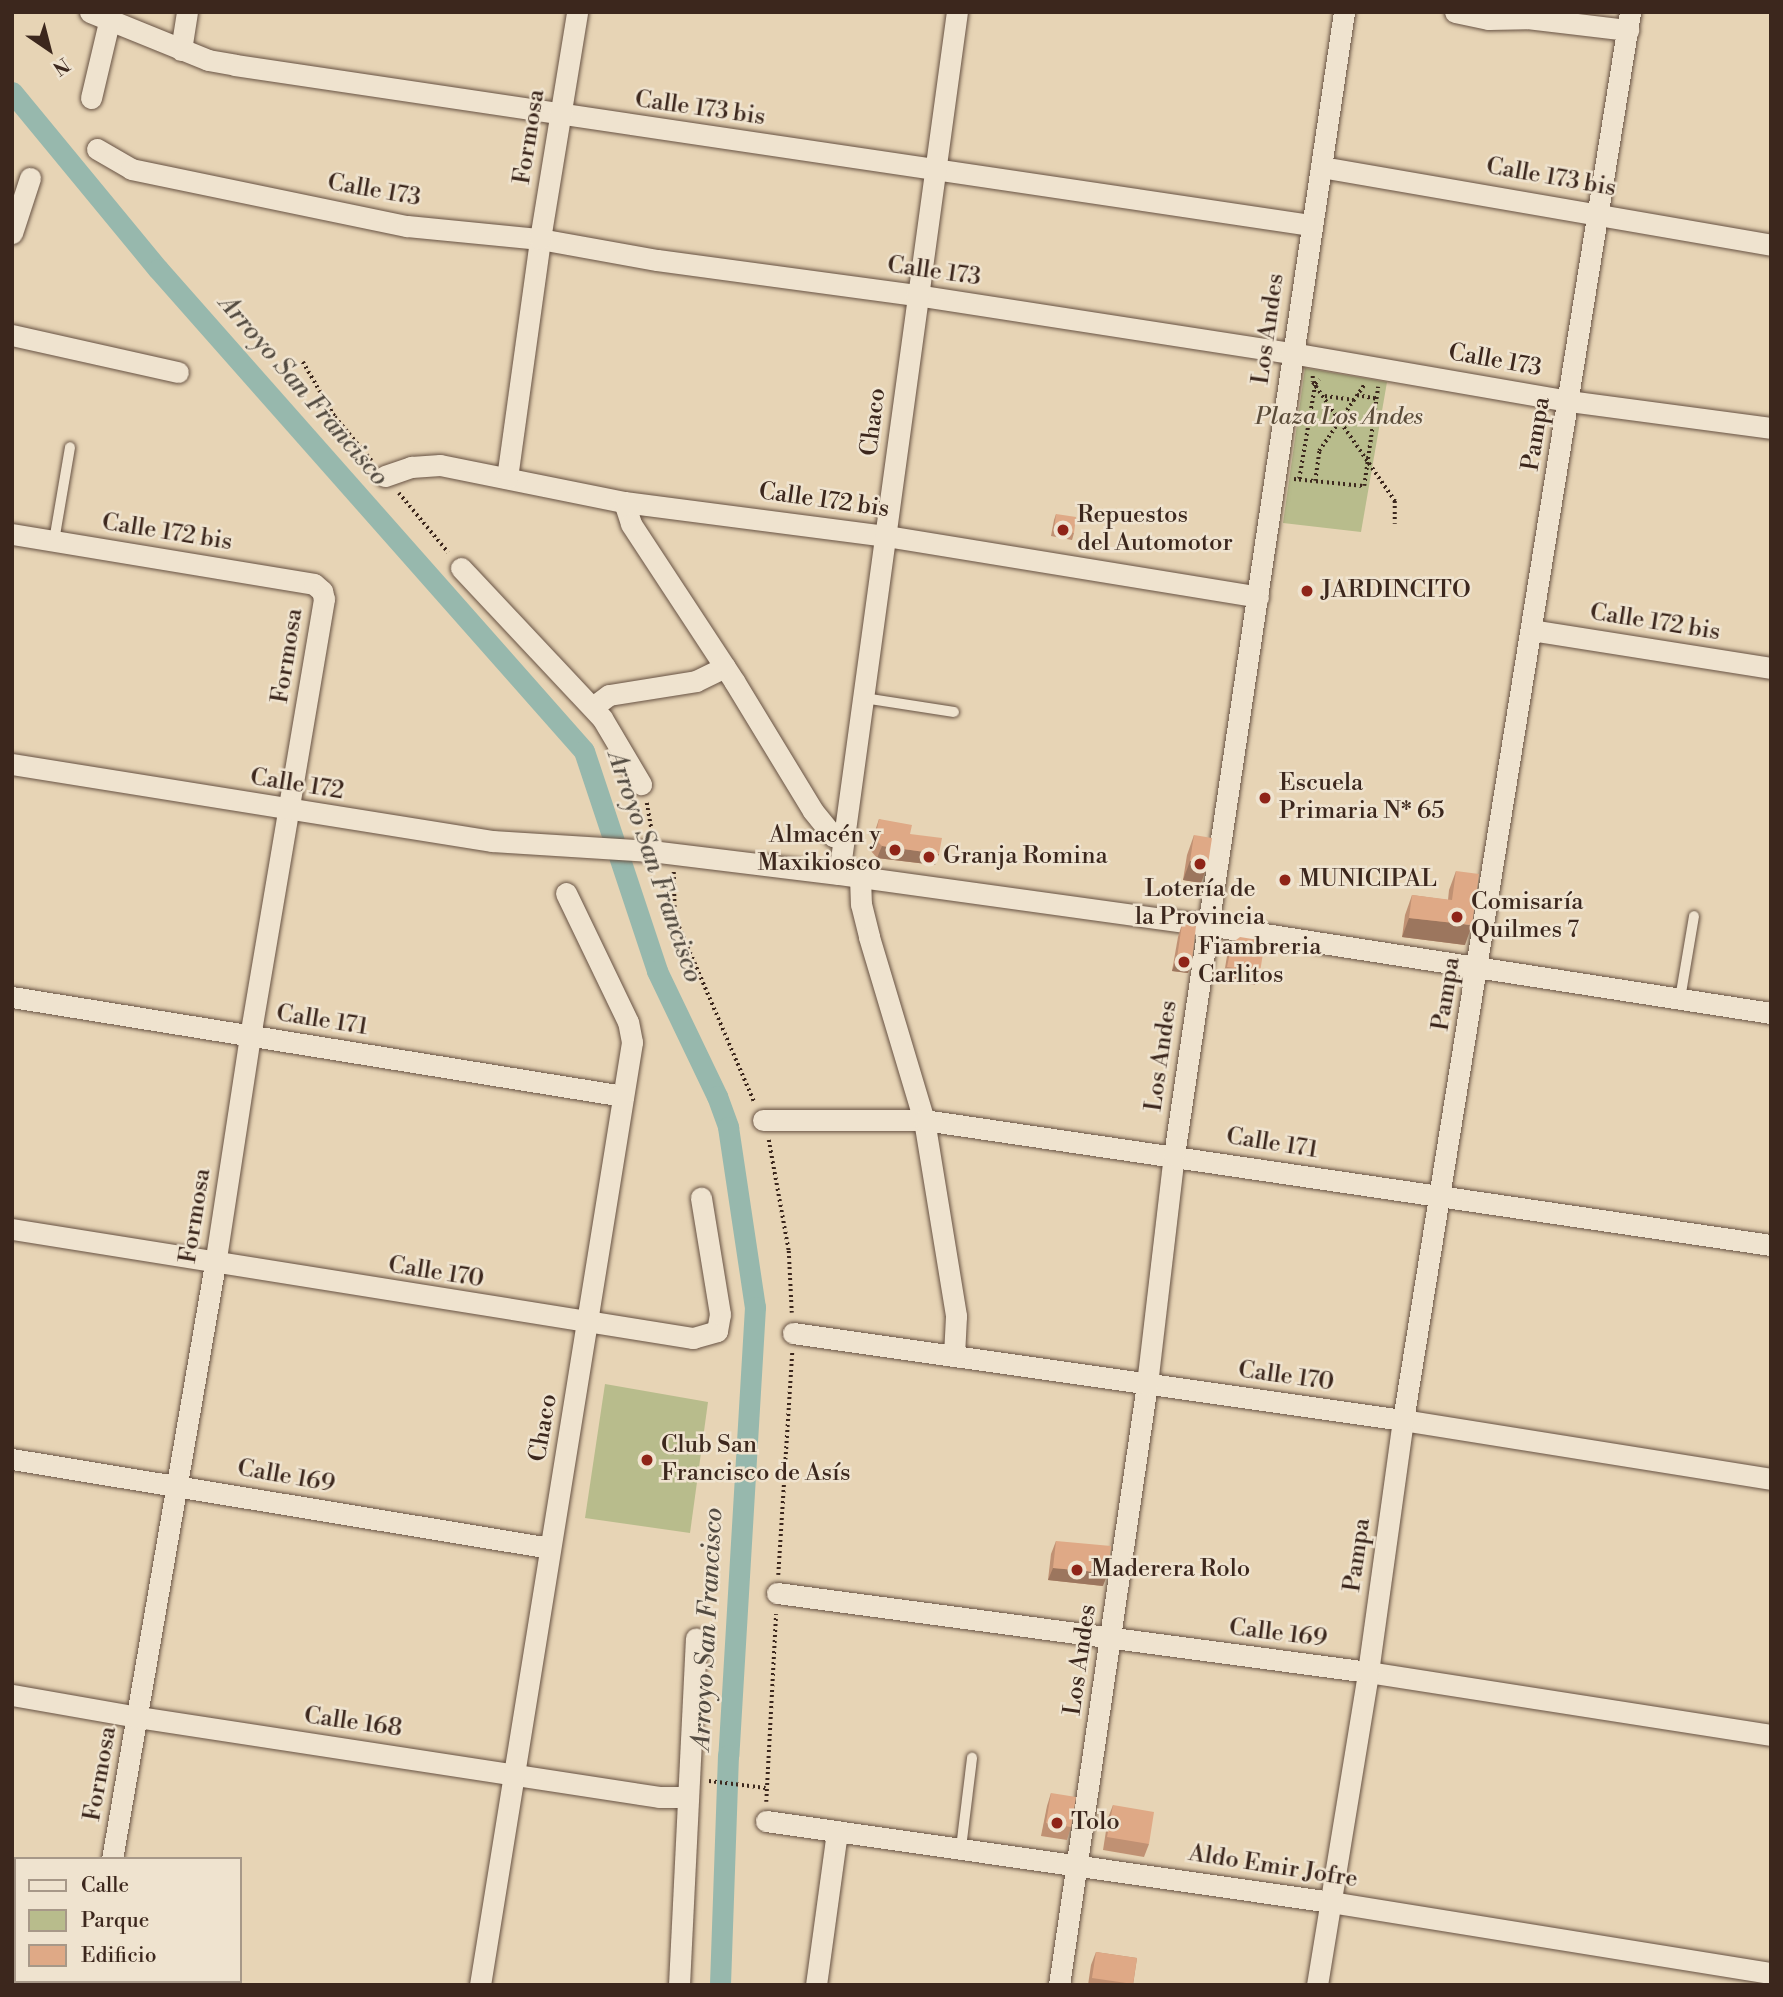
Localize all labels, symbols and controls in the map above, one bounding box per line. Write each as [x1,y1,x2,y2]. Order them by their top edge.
north arrow [14,14,84,84]
text: N [48,52,74,80]
street label: Calle 173 bis [633,86,767,132]
street label: Formosa [508,88,552,186]
street label: Calle 173 bis [1484,152,1618,204]
street label: Calle 173 [325,169,423,213]
street label: Calle 173 [885,251,983,293]
street label: Los Andes [1247,272,1291,386]
water label: Arroyo San Francisco [212,289,394,493]
street label: Calle 173 [1446,339,1544,383]
street label: Chaco [856,386,892,458]
street label: Pampa [1517,395,1557,473]
park label: Plaza Los Andes [1255,404,1423,432]
street label: Calle 172 bis [757,478,891,524]
place label: Repuestos del Automotor [1077,502,1233,558]
street label: Calle 172 bis [100,508,234,558]
marker: Repuestos del Automotor [1055,522,1071,538]
place label: JARDINCITO [1321,577,1471,605]
marker: JARDINCITO [1299,583,1315,599]
street label: Calle 172 bis [1588,598,1722,648]
street label: Formosa [266,607,310,705]
water label: Arroyo San Francisco [600,747,708,987]
street label: Calle 172 [248,763,346,807]
place label: Escuela Primaria N* 65 [1279,770,1444,826]
marker: Escuela Primaria N* 65 [1257,790,1273,806]
place label: Almacén y Maxikiosco [758,822,881,878]
marker: Almacén y Maxikiosco [887,842,903,858]
place label: Granja Romina [943,843,1108,871]
marker: Granja Romina [921,849,937,865]
marker: Lotería de la Provincia [1192,856,1208,872]
place label: MUNICIPAL [1299,866,1437,894]
marker: MUNICIPAL [1277,872,1293,888]
place label: Lotería de la Provincia [1135,876,1265,932]
place label: Comisaría Quilmes 7 [1471,889,1583,945]
marker: Comisaría Quilmes 7 [1449,909,1465,925]
place label: Fiambreria Carlitos [1198,934,1321,990]
marker: Fiambreria Carlitos [1176,954,1192,970]
street label: Pampa [1427,955,1467,1033]
street label: Los Andes [1140,999,1184,1113]
street label: Calle 171 [274,1000,370,1042]
street label: Calle 171 [1224,1123,1320,1165]
street label: Formosa [174,1167,218,1265]
street label: Calle 170 [386,1251,486,1295]
street label: Calle 170 [1236,1356,1336,1398]
street label: Chaco [524,1392,564,1464]
place label: Club San Francisco de Asís [661,1432,850,1488]
marker: Club San Francisco de Asís [639,1452,655,1468]
street label: Calle 169 [235,1454,337,1500]
water label: Arroyo San Francisco [686,1507,730,1751]
street label: Pampa [1339,1516,1377,1594]
place label: Maderera Rolo [1091,1556,1250,1584]
marker: Maderera Rolo [1069,1562,1085,1578]
street label: Los Andes [1059,1603,1103,1717]
street label: Calle 169 [1227,1614,1329,1654]
street label: Calle 168 [302,1702,404,1744]
street label: Formosa [79,1724,123,1824]
place label: Tolo [1071,1809,1120,1837]
marker: Tolo [1049,1815,1065,1831]
street label: Aldo Emir Jofre [1186,1839,1360,1895]
legend [14,1857,242,1983]
text: Calle [81,1873,129,1899]
text: Parque [81,1908,149,1934]
text: Edificio [81,1943,157,1969]

